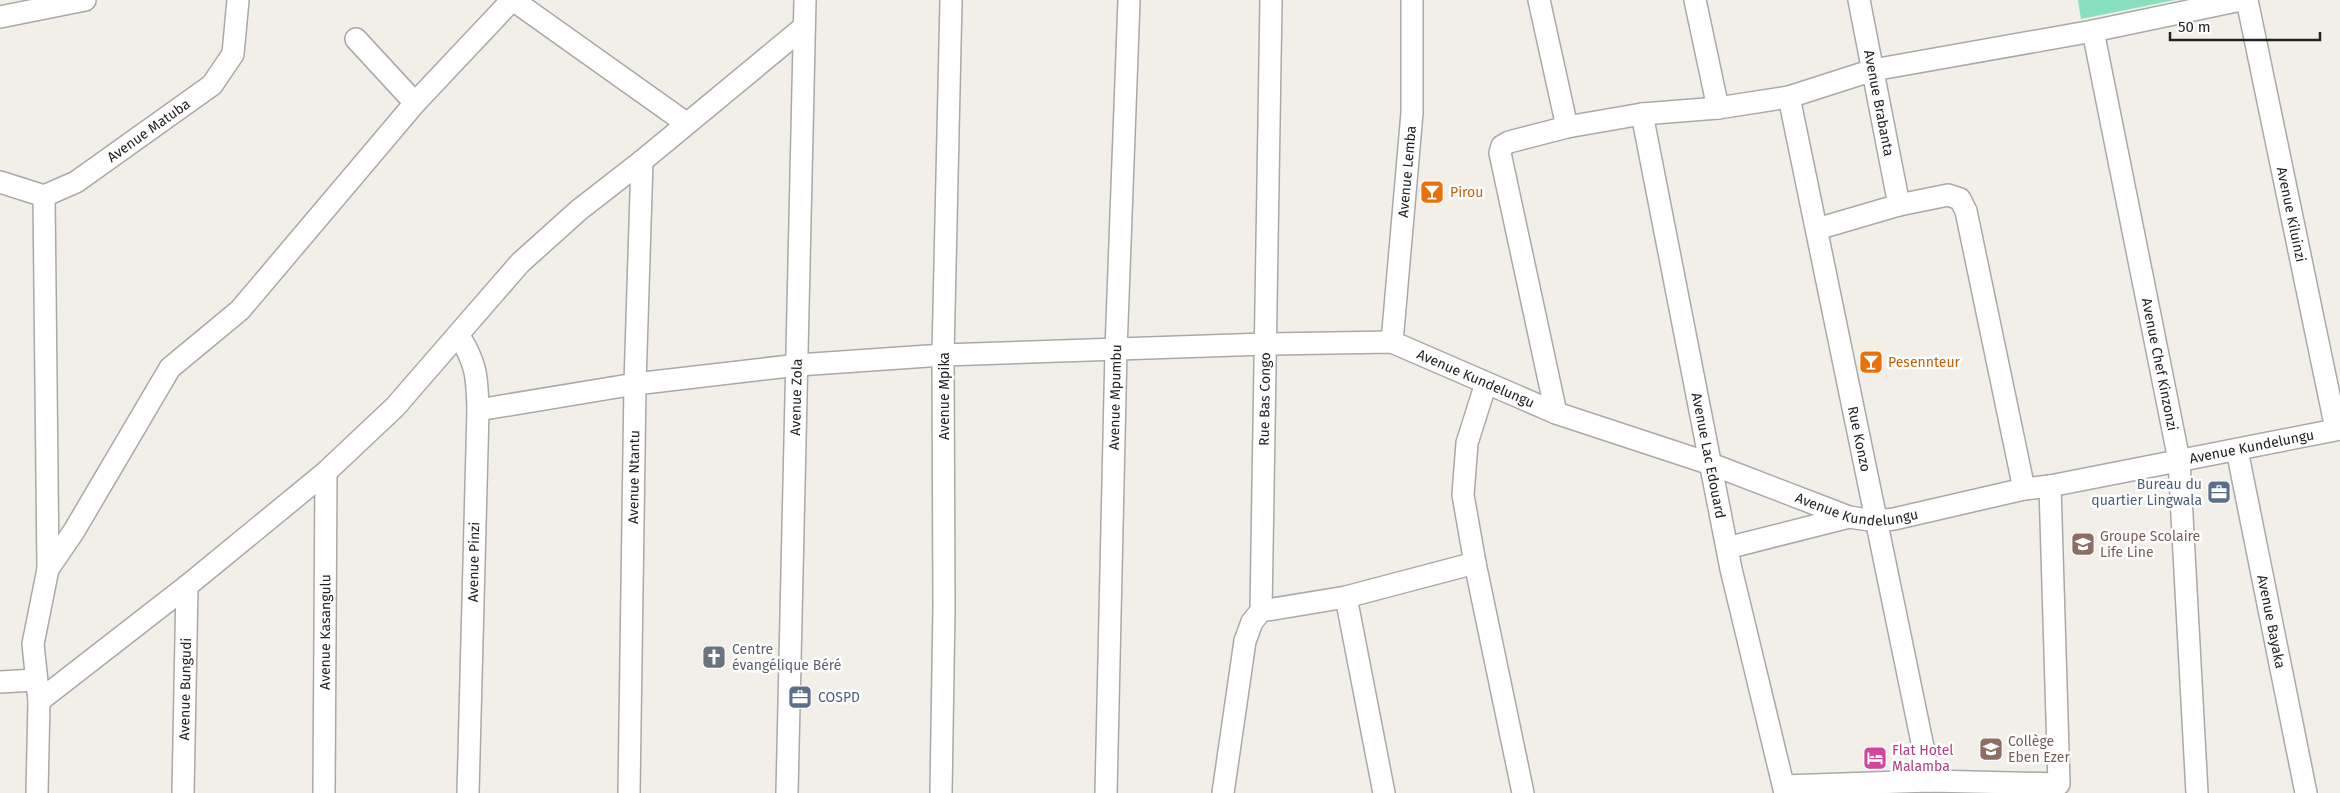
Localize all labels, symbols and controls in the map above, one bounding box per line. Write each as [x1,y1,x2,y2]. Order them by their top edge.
scale bar [2170,10,2320,42]
text: 50 m [2178,18,2211,36]
street label: Avenue Brabanta [1860,48,1898,158]
street label: Avenue Matuba [104,95,193,166]
street label: Avenue Lemba [1394,125,1419,218]
street label: Avenue Kiluinzi [2273,165,2310,264]
bar icon: Pirou [1419,179,1445,205]
place label: Pirou [1450,184,1483,201]
street label: Avenue Chef Kinzonzi [2138,296,2181,432]
street label: Avenue Mpumbu [1105,344,1125,450]
street label: Avenue Kundelungu [1414,345,1537,411]
bar icon: Pesennteur [1858,349,1884,375]
street label: Avenue Mpika [936,352,953,440]
street label: Rue Bas Congo [1255,352,1274,446]
place label: Pesennteur [1888,354,1961,371]
street label: Avenue Zola [787,358,805,436]
street label: Avenue Lac Edouard [1688,391,1729,520]
street label: Rue Konzo [1844,404,1875,473]
street label: Avenue Kundelungu [2188,426,2315,467]
street label: Avenue Ntantu [624,430,643,524]
place label: Bureau du quartier Lingwala [2091,476,2202,509]
office icon: Bureau du quartier Lingwala [2206,479,2232,505]
street label: Avenue Kundelungu [1793,489,1920,530]
street label: Avenue Pinzi [465,522,483,602]
place label: Groupe Scolaire Life Line [2100,528,2200,561]
school or university icon: Groupe Scolaire Life Line [2070,531,2096,557]
street label: Avenue Bayaka [2254,573,2289,670]
street label: Avenue Kasangulu [316,574,334,690]
street label: Avenue Bungudi [176,637,195,741]
place label: Centre évangélique Béré [732,641,841,674]
church icon: Centre évangélique Béré [701,644,727,670]
office icon: COSPD [787,684,813,710]
place label: COSPD [818,689,860,706]
place label: Collège Eben Ezer [2008,733,2070,766]
school or university icon: Collège Eben Ezer [1978,736,2004,762]
place label: Flat Hotel Malamba [1892,742,1953,775]
hotel icon: Flat Hotel Malamba [1862,745,1888,771]

